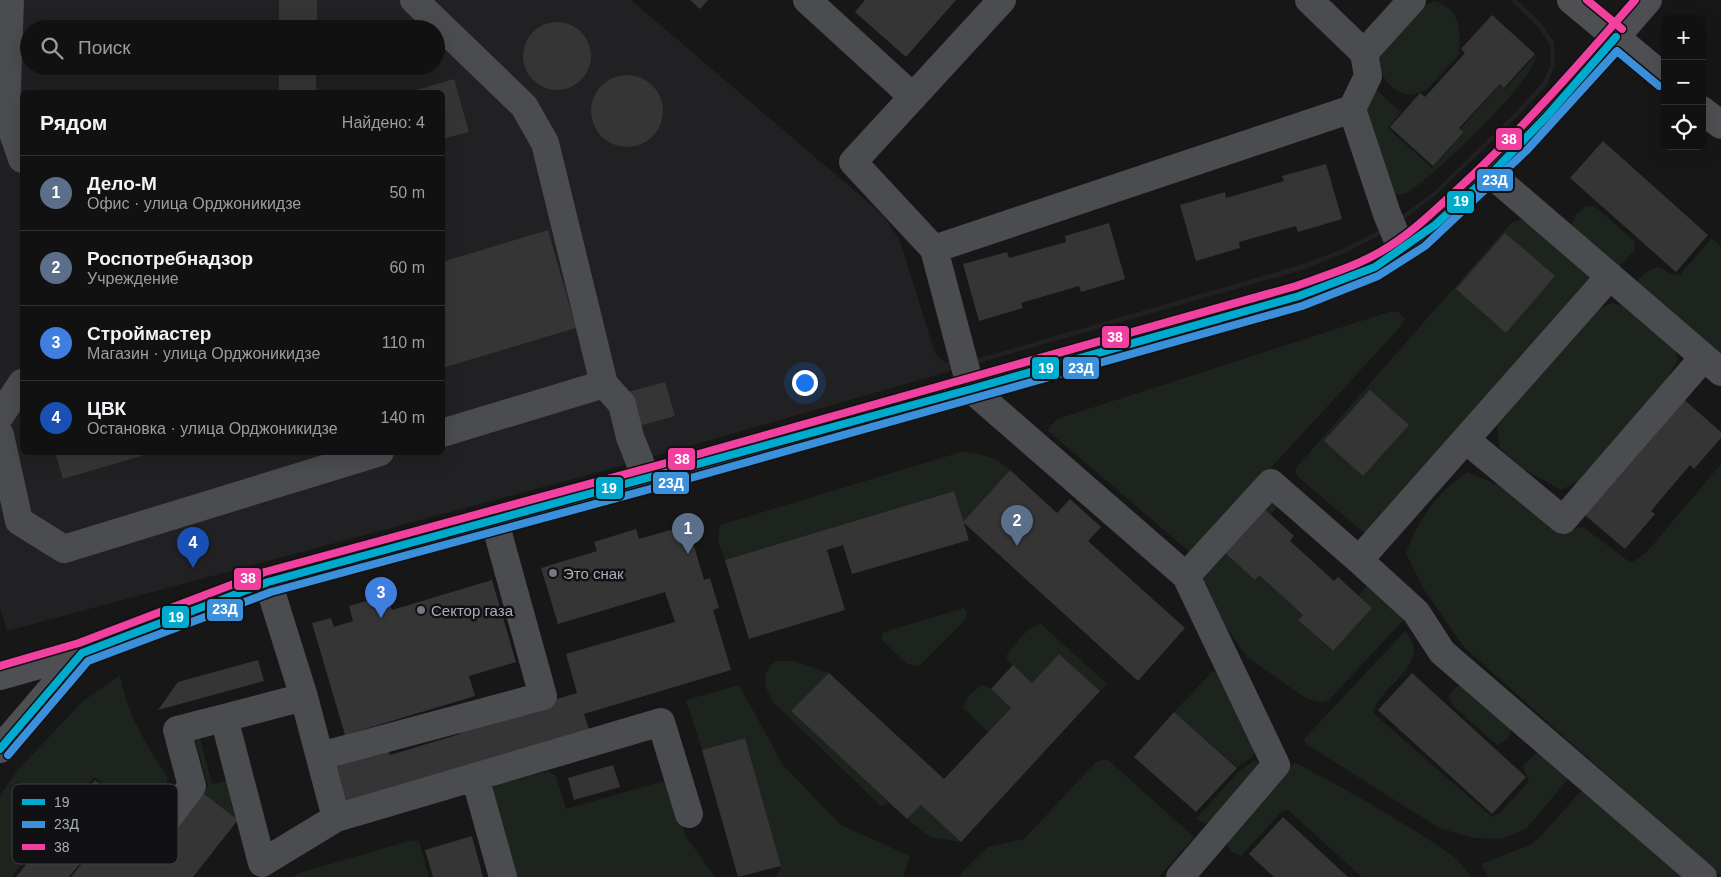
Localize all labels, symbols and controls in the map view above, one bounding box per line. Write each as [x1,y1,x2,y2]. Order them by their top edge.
map controls [1661,15,1706,150]
button: + [1661,15,1706,60]
search box [20,20,445,75]
icon: search [38,34,66,62]
text: Поиск [78,37,131,58]
button: − [1661,60,1706,105]
button: locate [1661,105,1706,150]
text: Рядом [40,111,107,134]
text: Найдено: 4 [342,114,425,131]
line badge: 38 [1495,127,1523,151]
text: 38 [1501,131,1517,147]
line badge: 23Д [1476,168,1514,192]
text: 23Д [1482,172,1508,188]
text: Дело-М [87,173,157,194]
text: 1 [52,184,60,201]
text: 50 m [389,184,425,201]
line badge: 19 [1446,190,1475,214]
text: 19 [1453,193,1469,209]
text: Офис · улица Орджоникидзе [87,195,301,212]
text: Роспотребнадзор [87,248,253,269]
text: 2 [52,259,60,276]
text: 60 m [389,259,425,276]
text: Учреждение [87,270,179,287]
text: Строймастер [87,323,211,344]
line badge: 38 [1101,325,1130,349]
text: 38 [1107,329,1123,345]
text: 3 [52,334,60,351]
text: 110 m [382,334,425,351]
text: Магазин · улица Орджоникидзе [87,345,320,362]
line badge: 19 [1031,356,1060,380]
line badge: 23Д [1062,356,1100,380]
text: 19 [1038,360,1054,376]
text: 23Д [1068,360,1094,376]
your location [792,370,818,396]
text: ЦВК [87,398,126,419]
text: 4 [52,409,60,426]
text: 140 m [381,409,425,426]
text: Остановка · улица Орджоникидзе [87,420,338,437]
line badge: 38 [667,447,696,471]
text: 38 [674,451,690,467]
line badge: 23Д [652,471,690,495]
text: 23Д [658,475,684,491]
line badge: 19 [595,476,624,500]
text: 19 [601,480,617,496]
pin: 2 [1001,505,1033,546]
pin: 1 [672,513,704,554]
pin: 4 [177,527,209,568]
place label: Это снак [563,565,624,582]
line badge: 38 [233,567,262,591]
marker: Это снак [547,567,559,579]
text: 38 [240,570,256,586]
pin: 3 [365,577,397,618]
line badge: 23Д [206,598,244,622]
text: 23Д [212,601,238,617]
place label: Сектор газа [431,602,514,619]
marker: Сектор газа [415,604,427,616]
line badge: 19 [161,605,190,629]
text: 19 [168,609,184,625]
legend [12,784,178,864]
text: 19 [54,794,70,810]
text: 23Д [54,816,80,832]
text: 38 [54,839,70,855]

